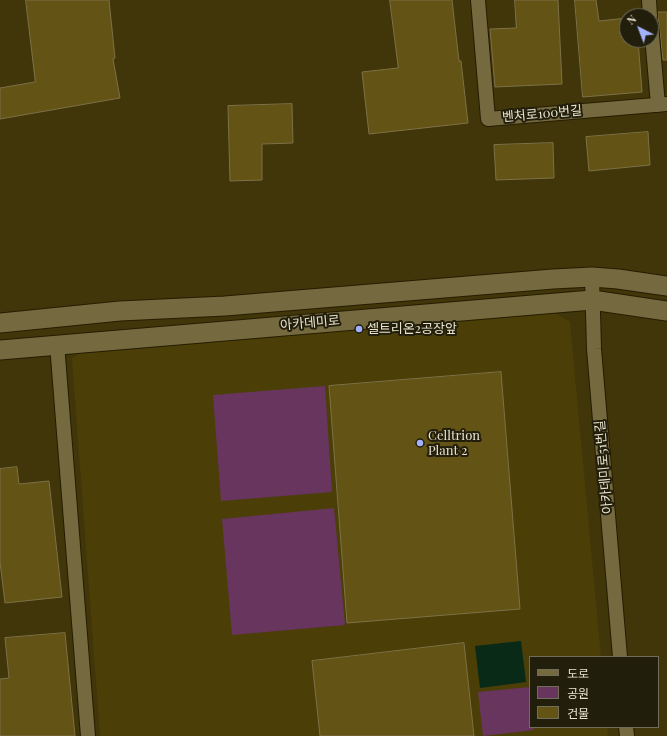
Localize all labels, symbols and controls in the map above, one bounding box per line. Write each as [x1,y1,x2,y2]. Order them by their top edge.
north arrow [619,8,659,48]
text: N [623,11,639,28]
street label: 벤처로100번길 [501,103,583,125]
street label: 아카데미로 [280,313,340,333]
place label: 셀트리온2공장앞 [367,321,457,337]
marker: 셀트리온2공장앞 [354,324,364,334]
street label: 아카데미로51번길 [592,420,616,514]
place label: Celltrion Plant 2 [428,428,480,459]
marker: Celltrion Plant 2 [415,438,425,448]
legend [529,656,659,728]
text: 도로 [567,665,589,681]
text: 공원 [567,685,589,701]
text: 건물 [567,705,589,721]

